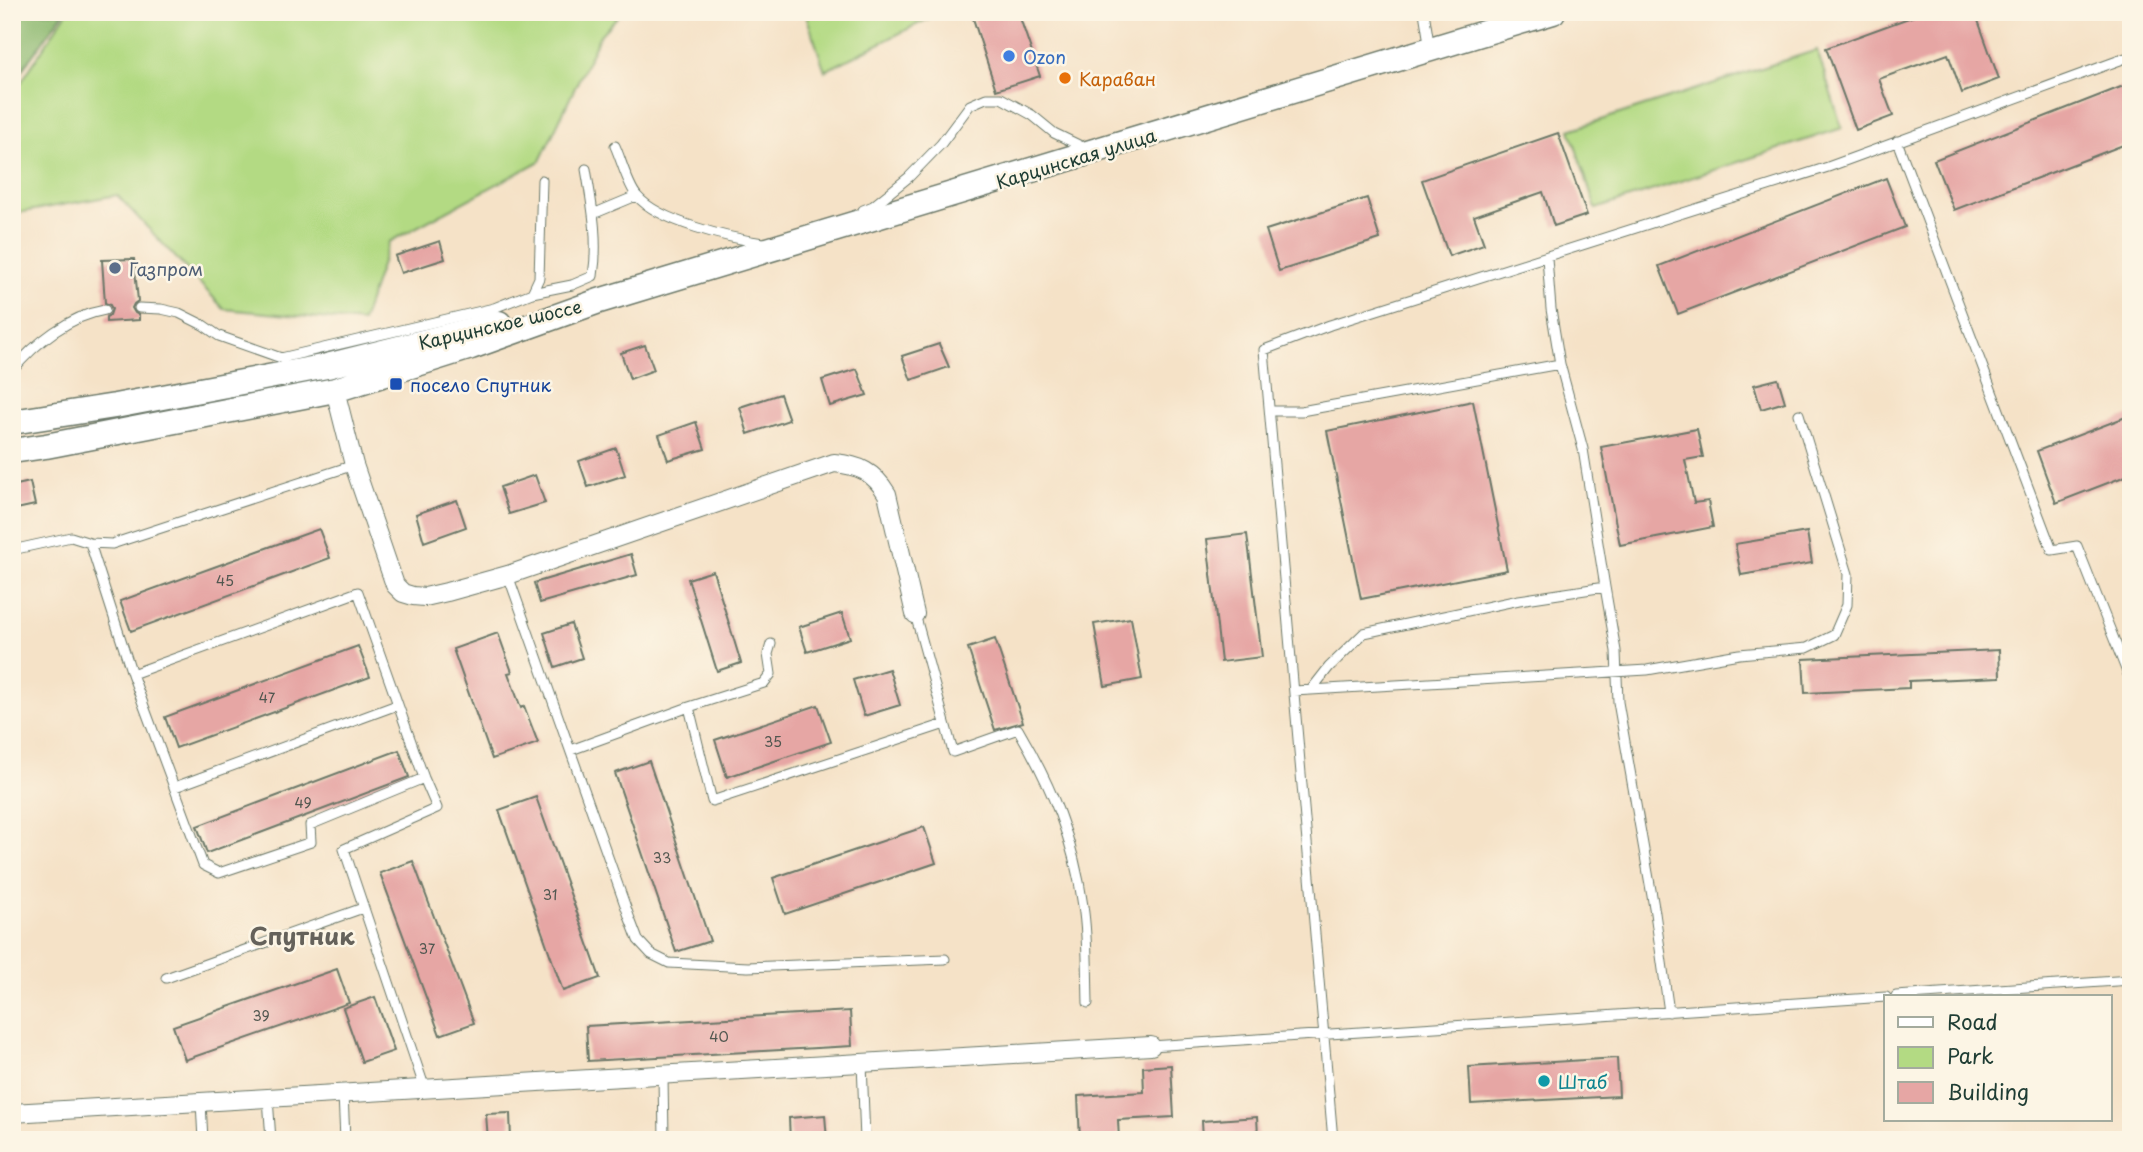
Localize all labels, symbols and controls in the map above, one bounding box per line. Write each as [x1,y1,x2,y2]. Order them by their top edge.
place label: Ozon [1023,43,1066,70]
marker: Ozon [1001,48,1017,64]
place label: Караван [1079,65,1156,92]
marker: Караван [1057,70,1073,86]
street label: Карцинская улица [993,121,1160,195]
place label: Газпром [129,255,203,282]
marker: Газпром [107,260,123,276]
street label: Карцинское шоссе [416,292,584,356]
place label: посело Спутник [410,371,552,398]
marker: посело Спутник [388,376,404,392]
house number: 45 [216,570,234,591]
house number: 47 [259,687,276,708]
house number: 35 [764,731,782,752]
house number: 49 [294,792,312,813]
house number: 33 [653,847,671,868]
house number: 31 [543,884,557,905]
district label: Спутник [250,917,355,953]
house number: 37 [419,938,436,959]
legend [1884,995,2112,1120]
house number: 39 [252,1005,270,1026]
text: Road [1947,1005,1998,1037]
house number: 40 [709,1026,729,1047]
text: Park [1947,1039,1994,1071]
place label: Штаб [1558,1068,1608,1095]
marker: Штаб [1536,1073,1552,1089]
text: Building [1947,1075,2029,1107]

